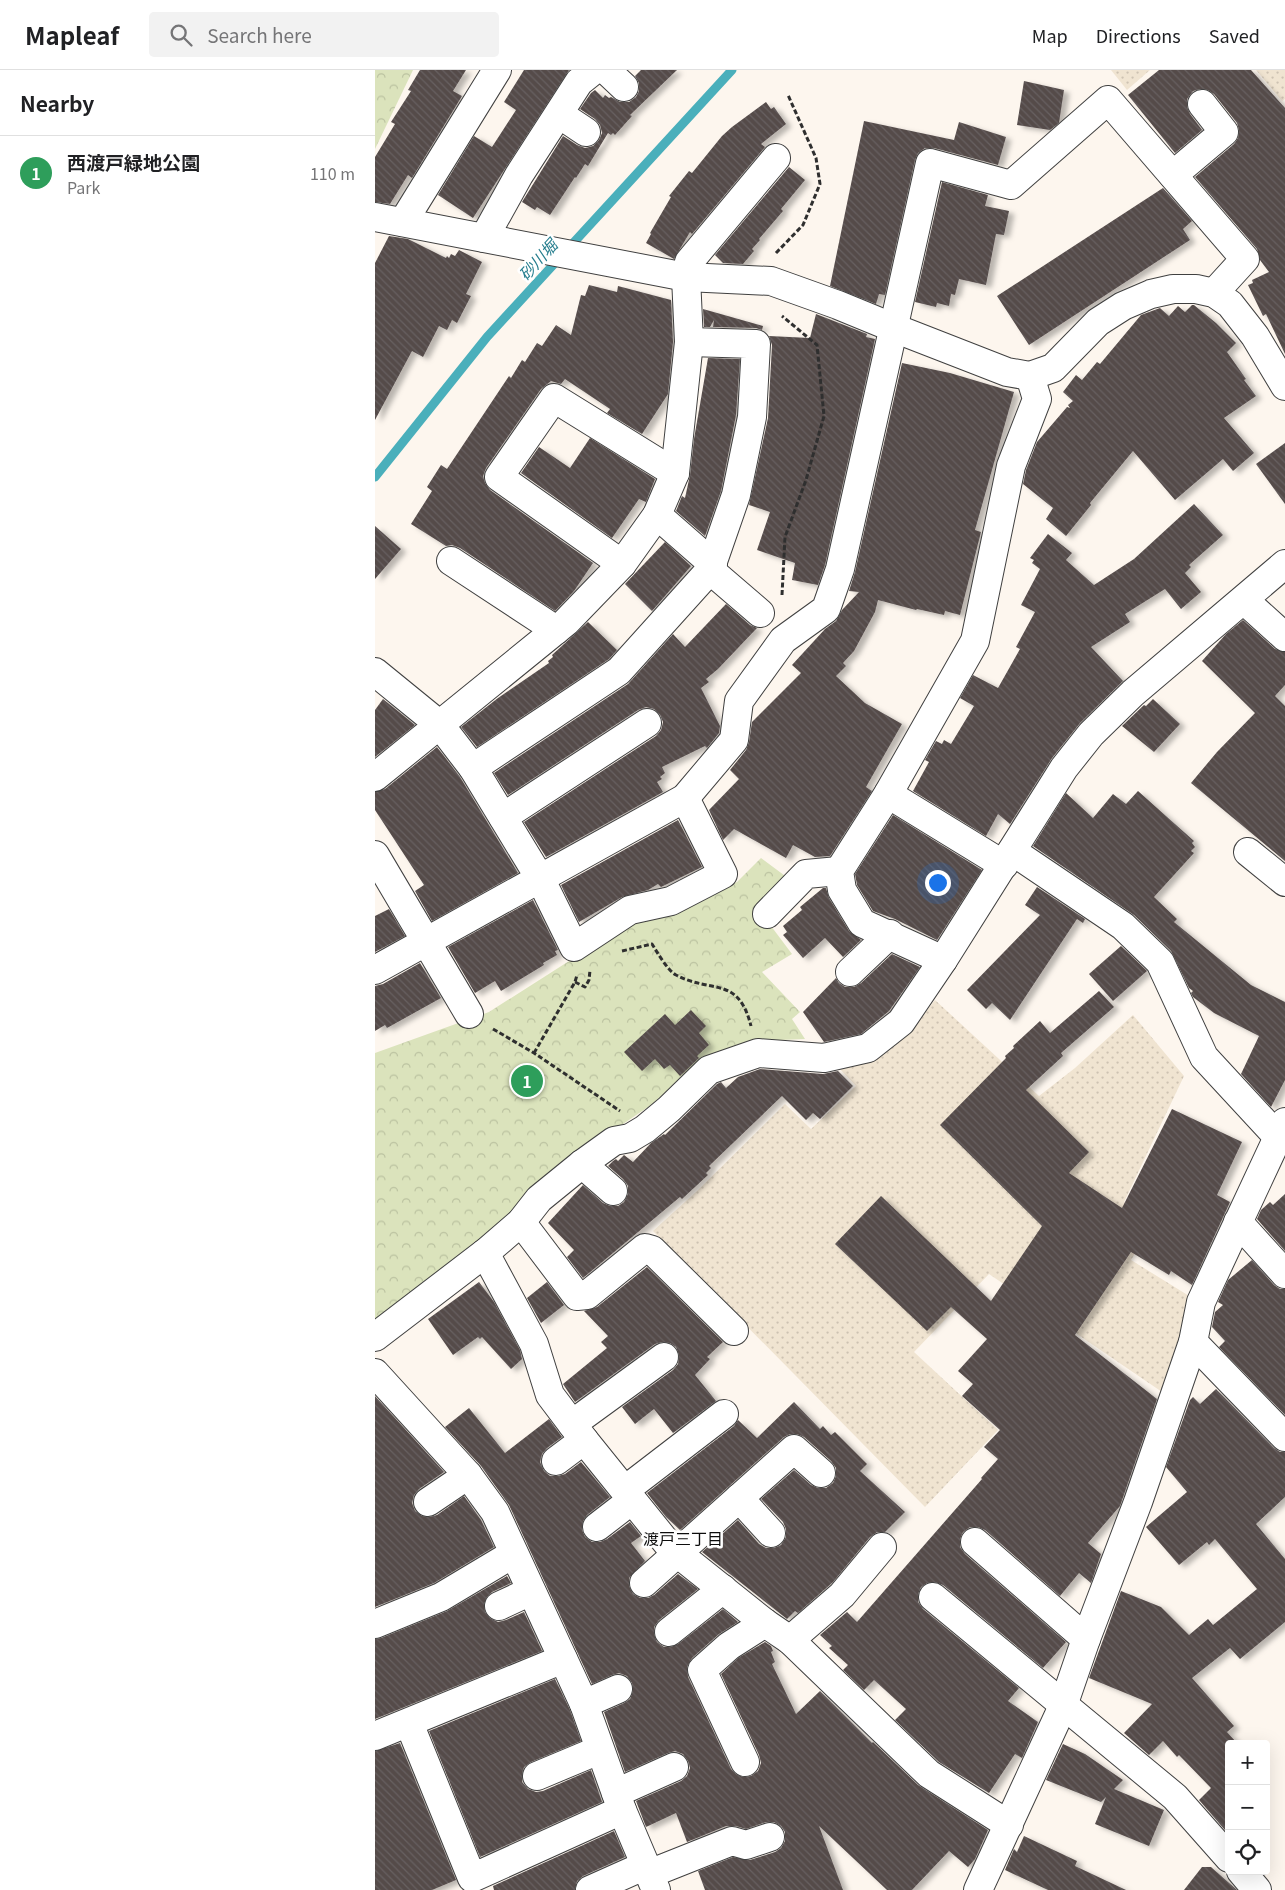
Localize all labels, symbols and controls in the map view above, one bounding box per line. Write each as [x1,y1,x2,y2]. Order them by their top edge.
search box [149,12,499,57]
text: Mapleaf [25,17,119,52]
icon: search [167,21,195,49]
text: Search here [207,21,312,48]
text: Map [1032,22,1068,48]
text: Directions [1096,22,1181,48]
text: Saved [1209,22,1260,48]
text: Nearby [20,88,94,118]
text: 西渡戸緑地公園 [67,148,200,175]
text: 1 [31,161,41,185]
text: 110 m [310,161,355,185]
text: Park [67,175,100,199]
water label: 砂川堀 [512,231,564,285]
your location [925,870,951,896]
pin: 1 [511,1062,543,1100]
district label: 渡戸三丁目 [643,1526,723,1550]
map controls [1225,1740,1270,1875]
button: + [1225,1740,1270,1785]
button: − [1225,1785,1270,1830]
button: locate [1225,1830,1270,1875]

